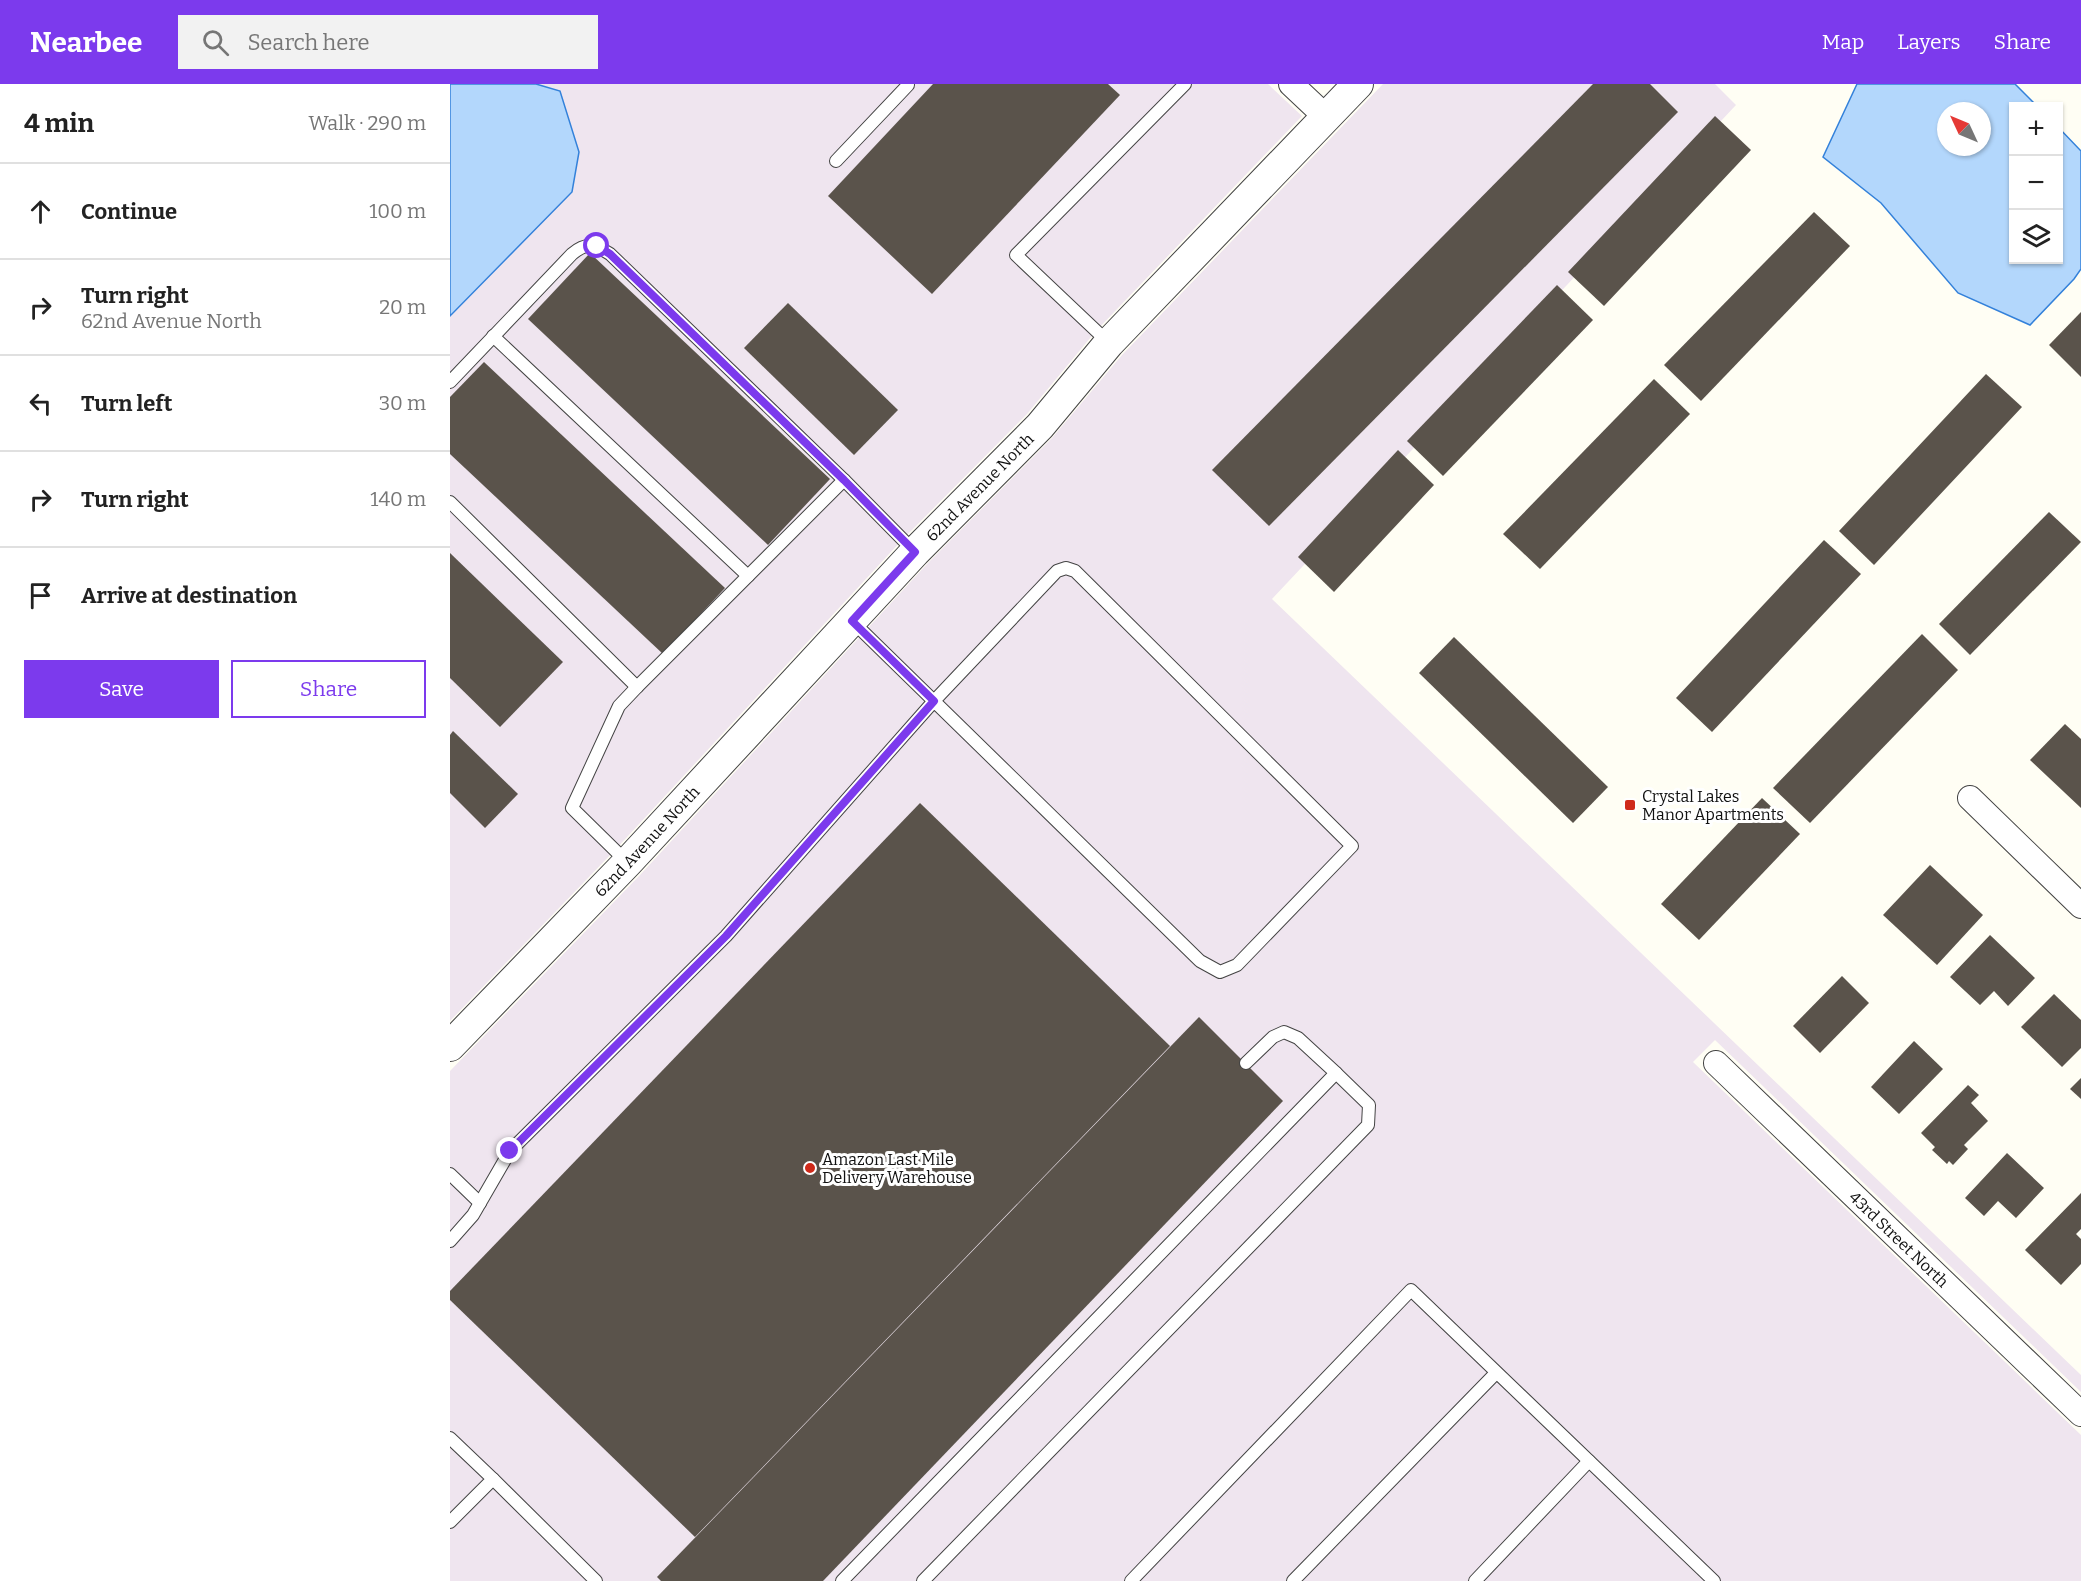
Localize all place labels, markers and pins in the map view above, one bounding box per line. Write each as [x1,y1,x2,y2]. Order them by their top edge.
place label: Crystal Lakes Manor Apartments [1642,787,1784,824]
marker: Crystal Lakes Manor Apartments [1623,798,1637,812]
place label: Amazon Last Mile Delivery Warehouse [822,1150,972,1187]
marker: Amazon Last Mile Delivery Warehouse [803,1161,817,1175]

